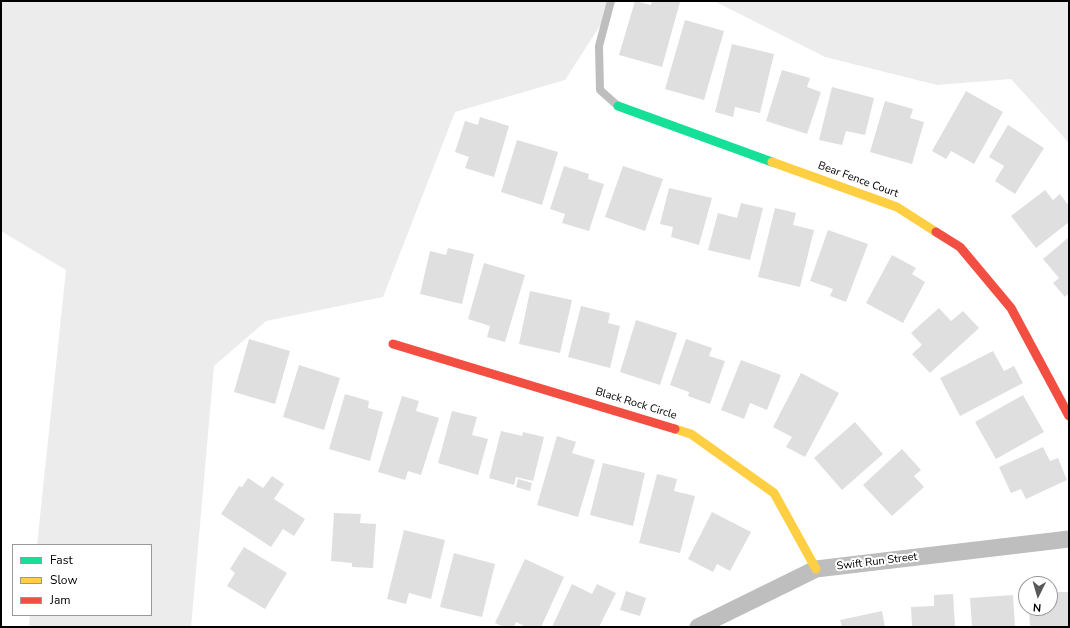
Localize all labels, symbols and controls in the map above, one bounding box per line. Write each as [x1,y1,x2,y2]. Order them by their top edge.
street label: Bear Fence Court [816,159,900,201]
street label: Black Rock Circle [594,385,678,423]
legend [12,544,152,616]
street label: Swift Run Street [836,551,918,573]
text: Fast [50,552,73,568]
text: Slow [50,572,78,588]
north arrow [1018,576,1058,616]
text: Jam [50,592,71,608]
text: N [1032,600,1042,615]

